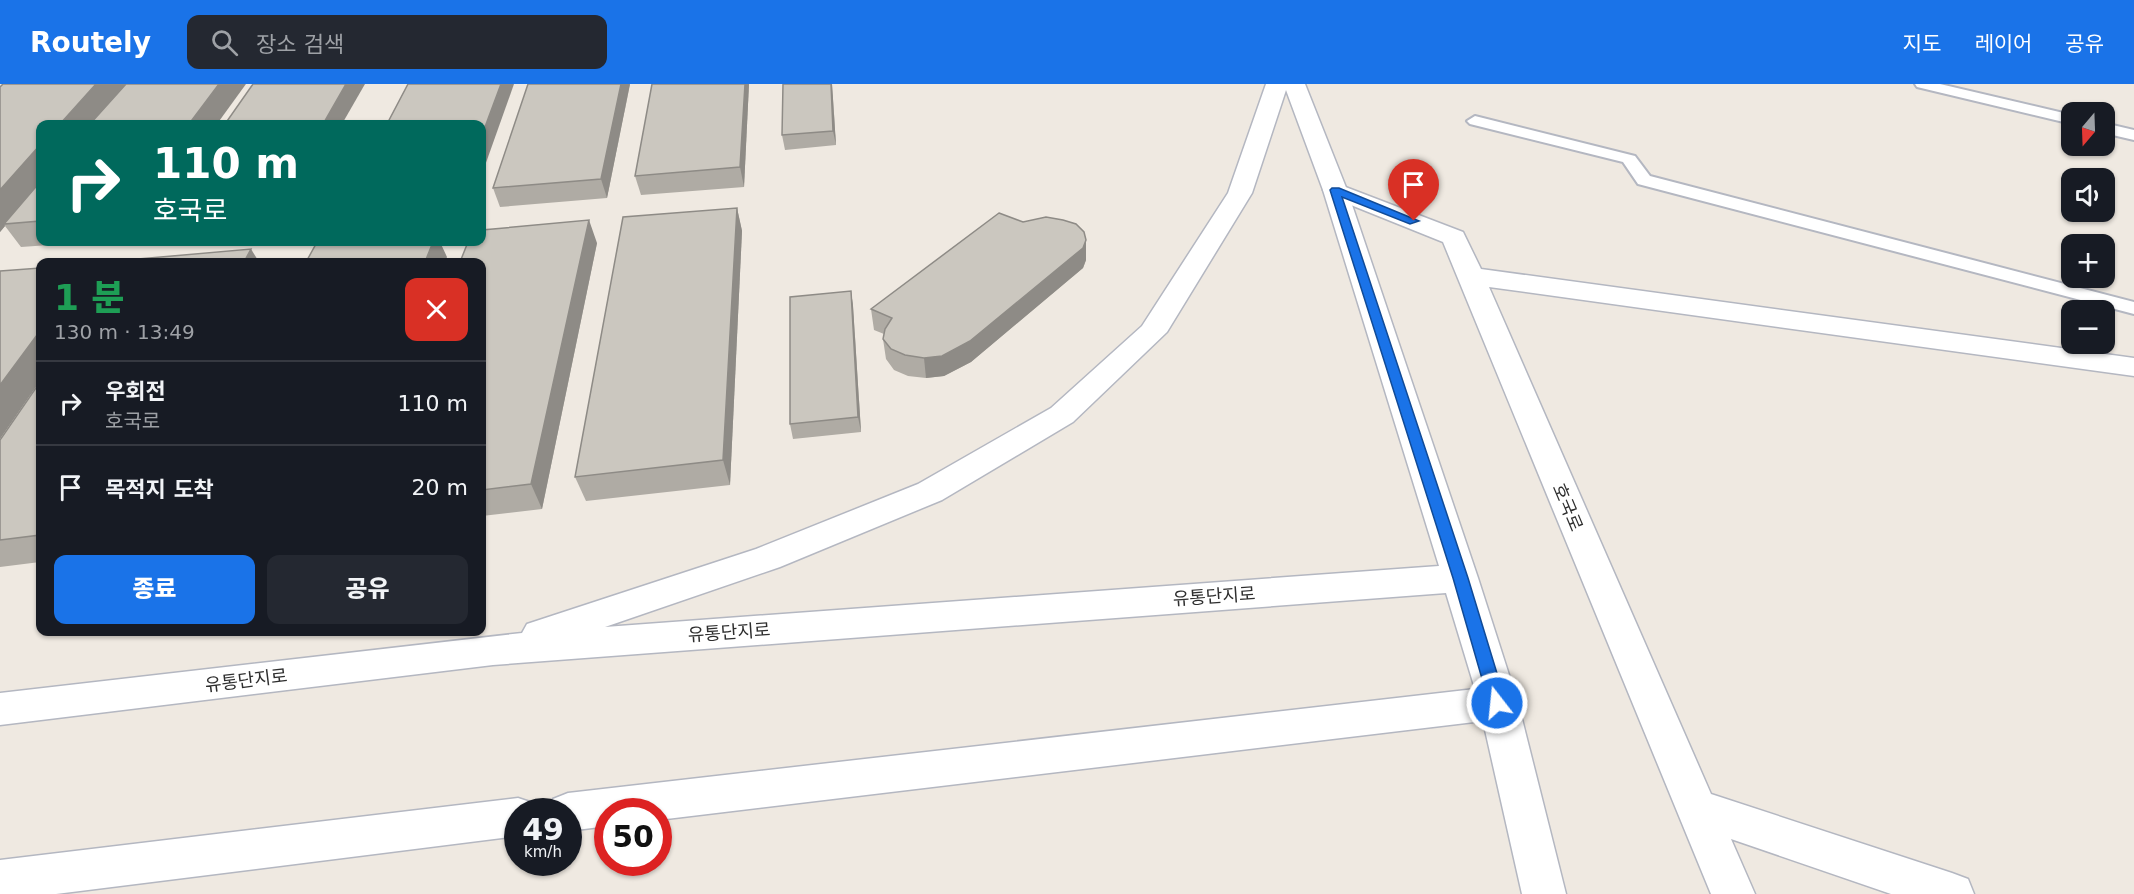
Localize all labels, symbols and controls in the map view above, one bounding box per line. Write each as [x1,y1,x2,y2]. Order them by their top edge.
search box [187,15,607,69]
text: Routely [30,26,151,59]
icon: search [208,26,241,59]
text: 장소 검색 [256,32,344,57]
text: 지도 [1903,32,1941,56]
text: 레이어 [1974,32,2032,56]
text: 공유 [2065,32,2104,56]
north arrow [2061,102,2115,156]
map controls [2061,102,2115,354]
text: 110 m [153,139,299,188]
icon: right [54,144,132,222]
pin [1388,159,1439,221]
icon: arrive [1397,168,1430,201]
button: sound [2061,168,2115,222]
text: 호국로 [153,195,228,226]
button: + [2061,234,2115,288]
text: 1 분 [54,277,125,318]
button: close [405,278,468,341]
button: − [2061,300,2115,354]
text: 130 m · 13:49 [54,320,195,344]
text: 우회전 [105,379,166,404]
icon: right [54,387,87,420]
text: 110 m [398,391,468,416]
text: 호국로 [105,409,160,433]
icon: arrive [54,471,87,504]
text: 20 m [412,475,468,500]
text: 목적지 도착 [105,477,214,502]
street label: 호국로 [1549,480,1587,534]
button: 종료 [54,555,255,624]
button: 공유 [267,555,468,624]
street label: 유통단지로 [1172,583,1256,609]
street label: 유통단지로 [687,619,771,645]
street label: 유통단지로 [204,665,288,695]
position arrow [1465,671,1529,735]
speed limit sign: 50 [594,798,672,876]
text: 49 [522,812,564,847]
text: km/h [524,843,562,861]

